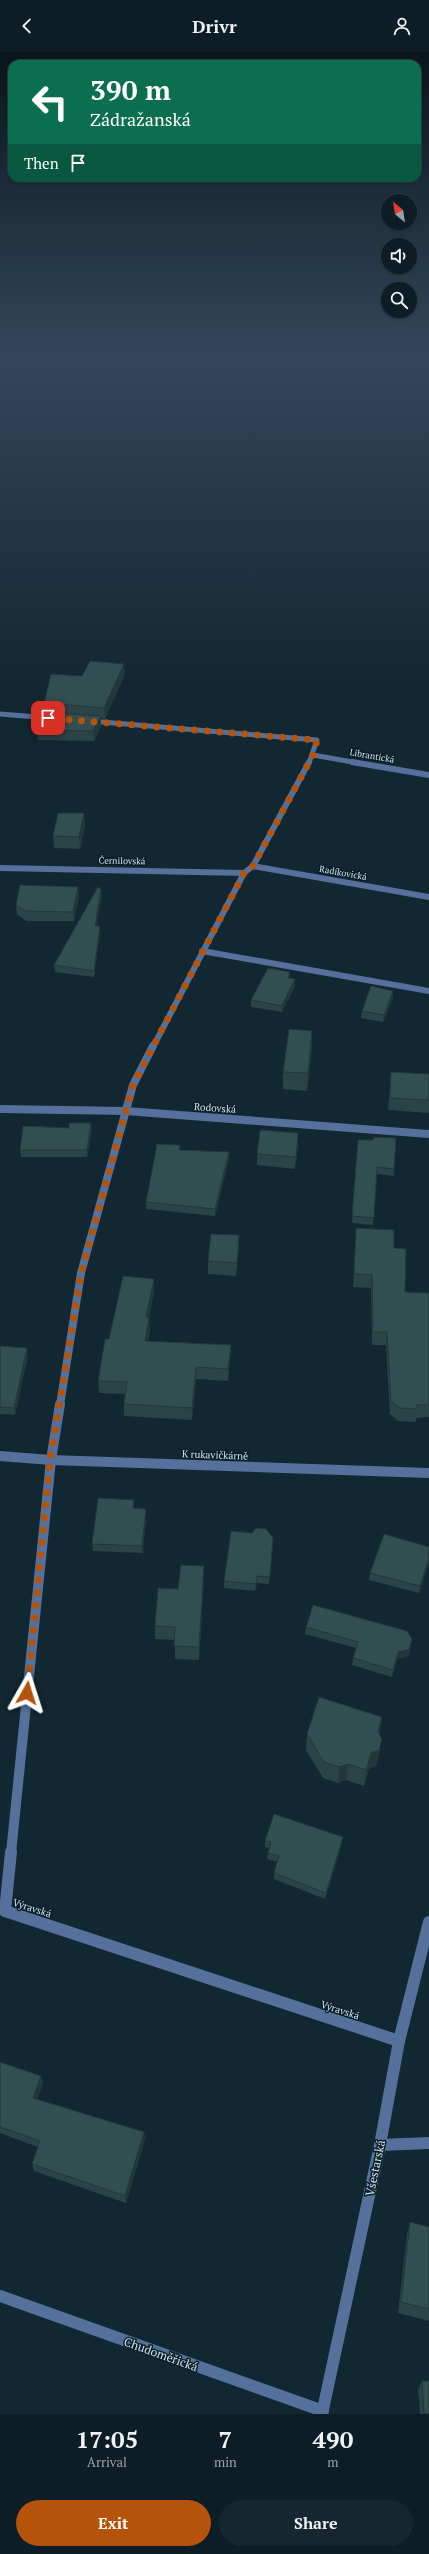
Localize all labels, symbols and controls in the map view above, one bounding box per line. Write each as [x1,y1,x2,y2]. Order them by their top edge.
text: Drivr [192,14,237,38]
icon: back [16,15,38,37]
icon: person [391,15,413,37]
text: 390 m [90,71,171,108]
icon: left [24,76,76,128]
text: Zádražanská [90,107,191,131]
icon: arrive [67,152,89,174]
text: Then [24,153,59,173]
north arrow [381,194,417,230]
map controls [381,194,417,318]
button: sound [381,238,417,274]
button: search [381,282,417,318]
pin [31,701,65,735]
icon: arrive [37,707,59,729]
street label: Librantická [349,746,396,766]
street label: Černilovská [99,855,146,867]
street label: Radíkovická [318,863,368,883]
street label: Rodovská [193,1100,237,1116]
street label: K rukavičkárně [182,1447,248,1463]
position arrow [6,1672,48,1714]
street label: Výravská [11,1896,53,1920]
street label: Výravská [319,1998,361,2022]
street label: Všestarská [362,2138,388,2198]
street label: Chudoměřická [122,2334,200,2374]
text: 17:05 [76,2423,138,2455]
text: 7 [219,2423,232,2455]
text: 490 [313,2423,353,2455]
text: Arrival [87,2453,127,2471]
text: min [214,2453,237,2471]
text: m [327,2453,339,2471]
button: Exit [16,2500,211,2546]
button: Share [219,2500,413,2546]

